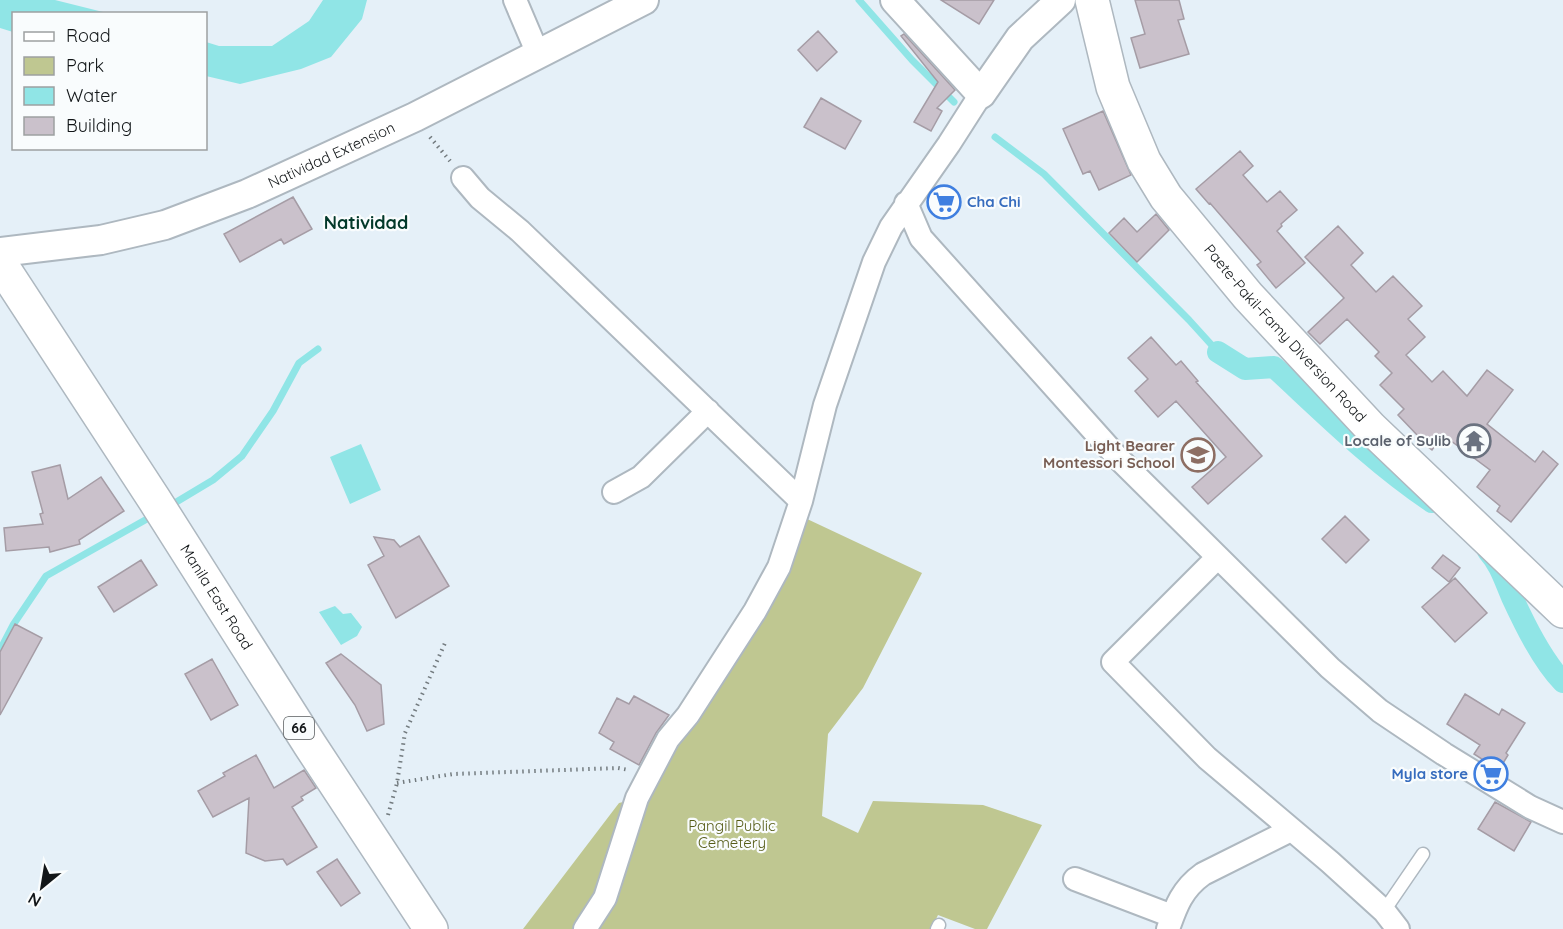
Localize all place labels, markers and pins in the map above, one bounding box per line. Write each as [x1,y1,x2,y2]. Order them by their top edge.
supermarket icon: Cha Chi [926,184,962,220]
place label: Cha Chi [967,192,1021,211]
temple icon: Locale of Sulib [1456,423,1492,459]
place label: Locale of Sulib [1344,431,1451,450]
place label: Light Bearer Montessori School [1043,436,1175,472]
school or university icon: Light Bearer Montessori School [1180,437,1216,473]
supermarket icon: Myla store [1473,756,1509,792]
place label: Myla store [1392,764,1468,783]

